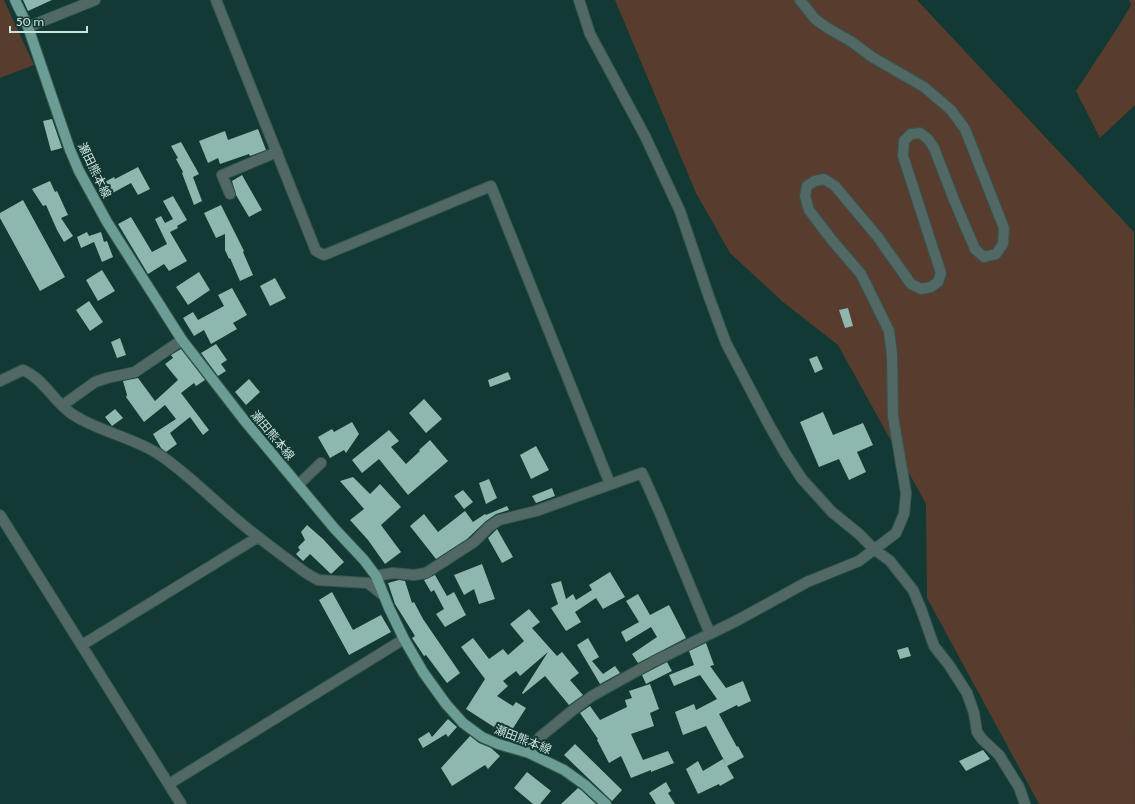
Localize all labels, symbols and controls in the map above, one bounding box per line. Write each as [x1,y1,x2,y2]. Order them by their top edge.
scale bar [10,8,87,34]
text: 50 m [16,14,44,29]
street label: 瀬田熊本線 [75,140,115,200]
street label: 瀬田熊本線 [248,407,298,463]
street label: 瀬田熊本線 [492,721,554,757]

